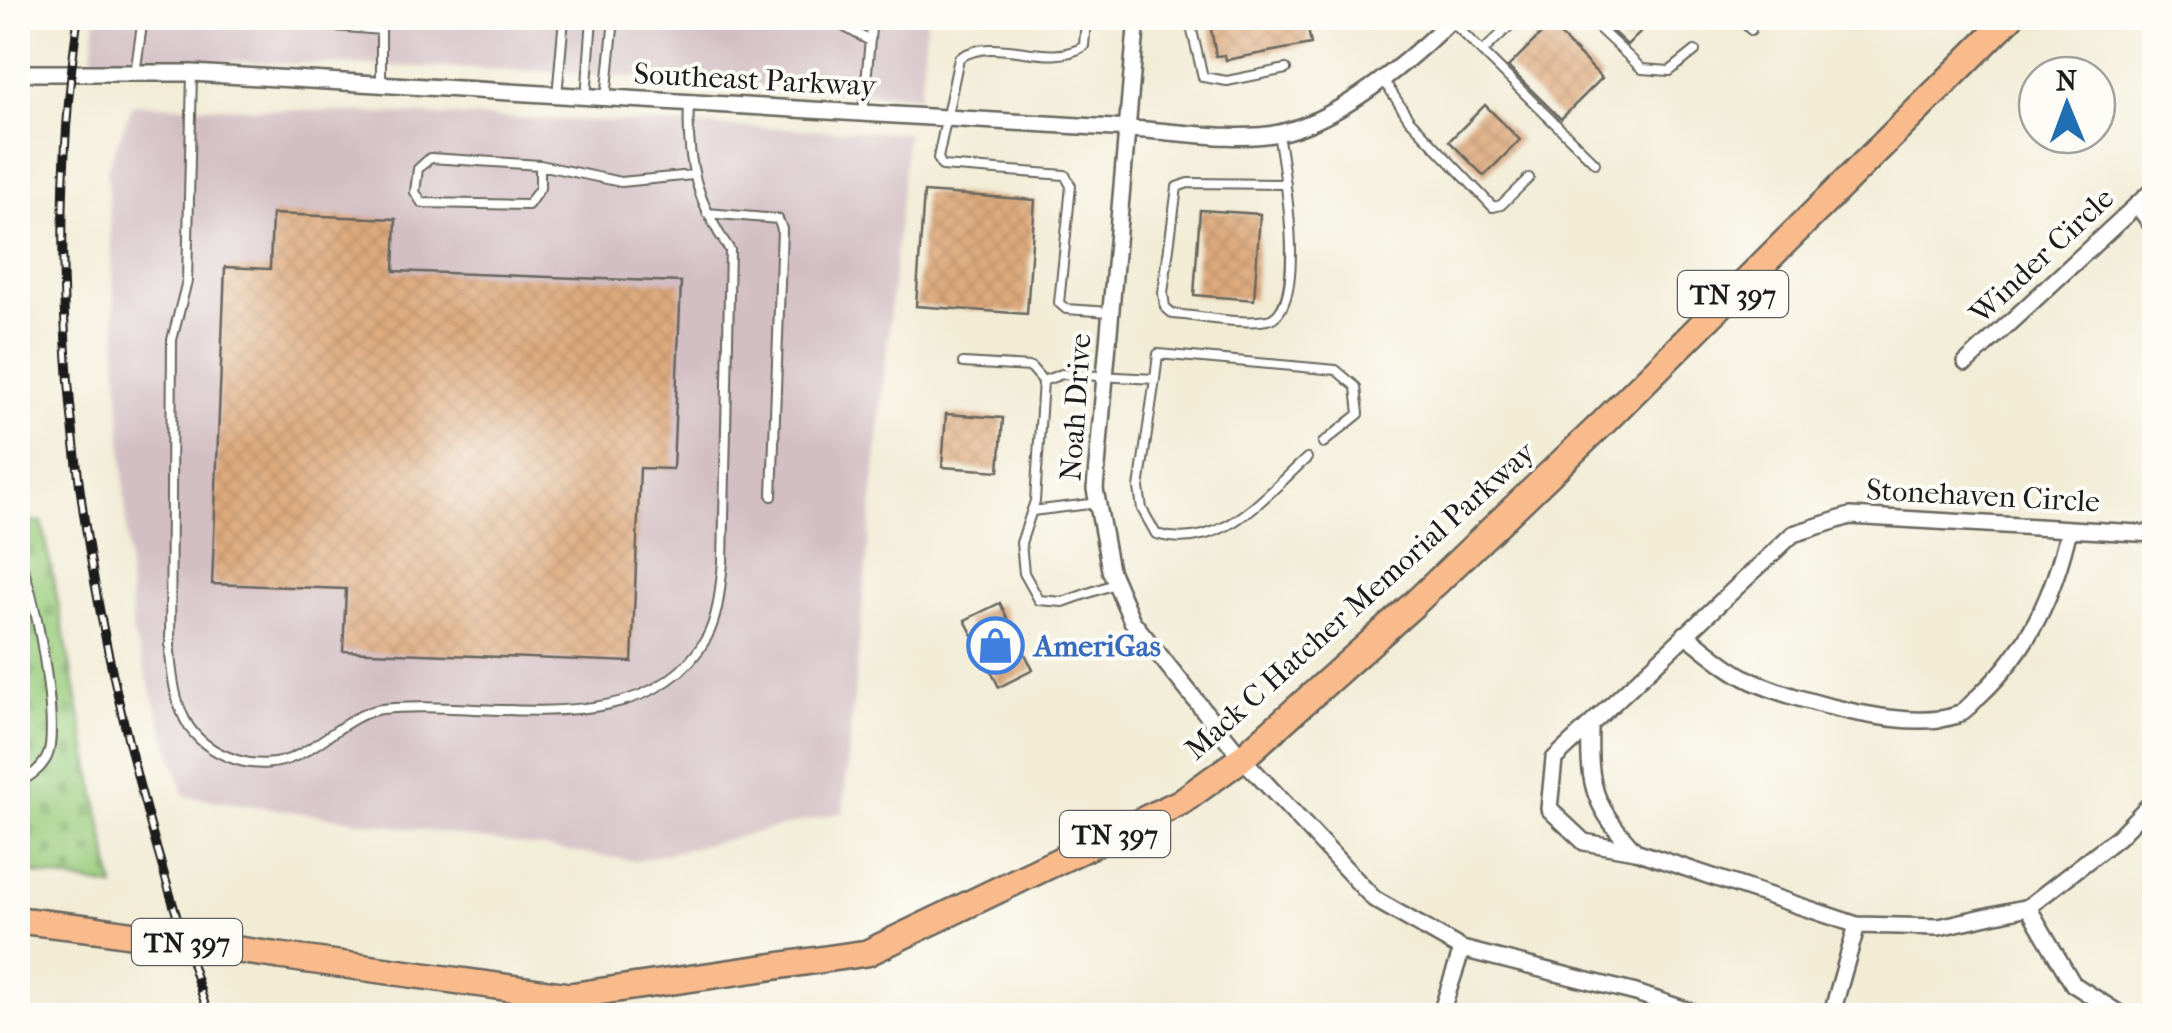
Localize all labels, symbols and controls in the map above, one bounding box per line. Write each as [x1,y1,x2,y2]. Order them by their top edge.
north arrow [2017,55,2117,155]
street label: Southeast Parkway [633,56,878,104]
text: N [2056,64,2078,97]
street label: Winder Circle [1962,181,2121,332]
road number: TN 397 [1678,271,1788,317]
street label: Noah Drive [1053,332,1099,482]
street label: Mack C Hatcher Memorial Parkway [1178,434,1543,767]
street label: Stonehaven Circle [1865,472,2101,520]
shop icon: AmeriGas [965,616,1025,676]
place label: AmeriGas [1032,629,1161,664]
road number: TN 397 [1060,811,1170,857]
road number: TN 397 [132,919,242,965]

